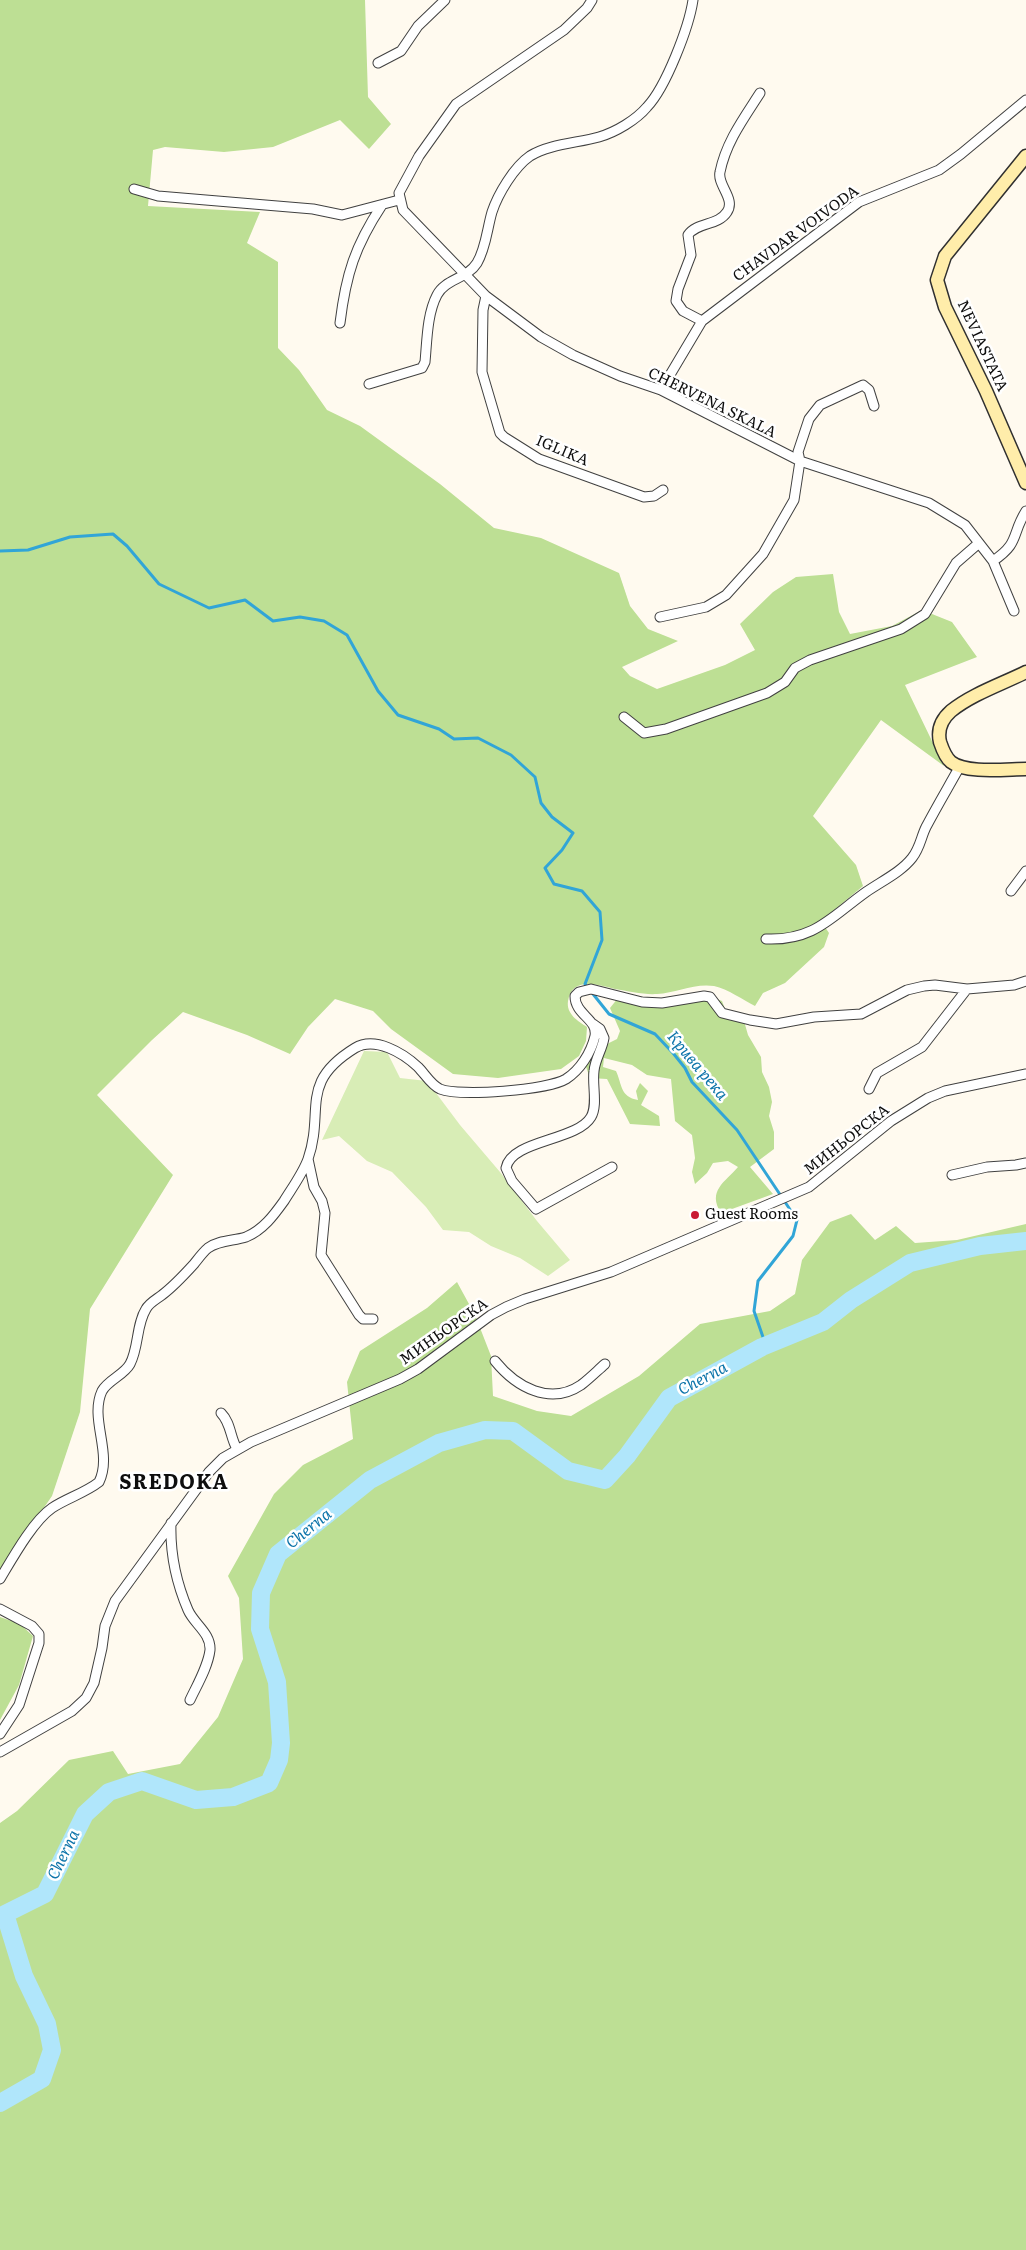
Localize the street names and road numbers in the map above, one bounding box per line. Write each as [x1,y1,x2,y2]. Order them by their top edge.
street label: CHAVDAR VOIVODA [730,182,862,286]
street label: NEVIASTATA [953,298,1011,394]
street label: CHERVENA SKALA [645,364,779,442]
street label: IGLIKA [533,432,591,470]
street label: МИНЬОРСКА [801,1101,893,1179]
street label: МИНЬОРСКА [397,1295,491,1369]

